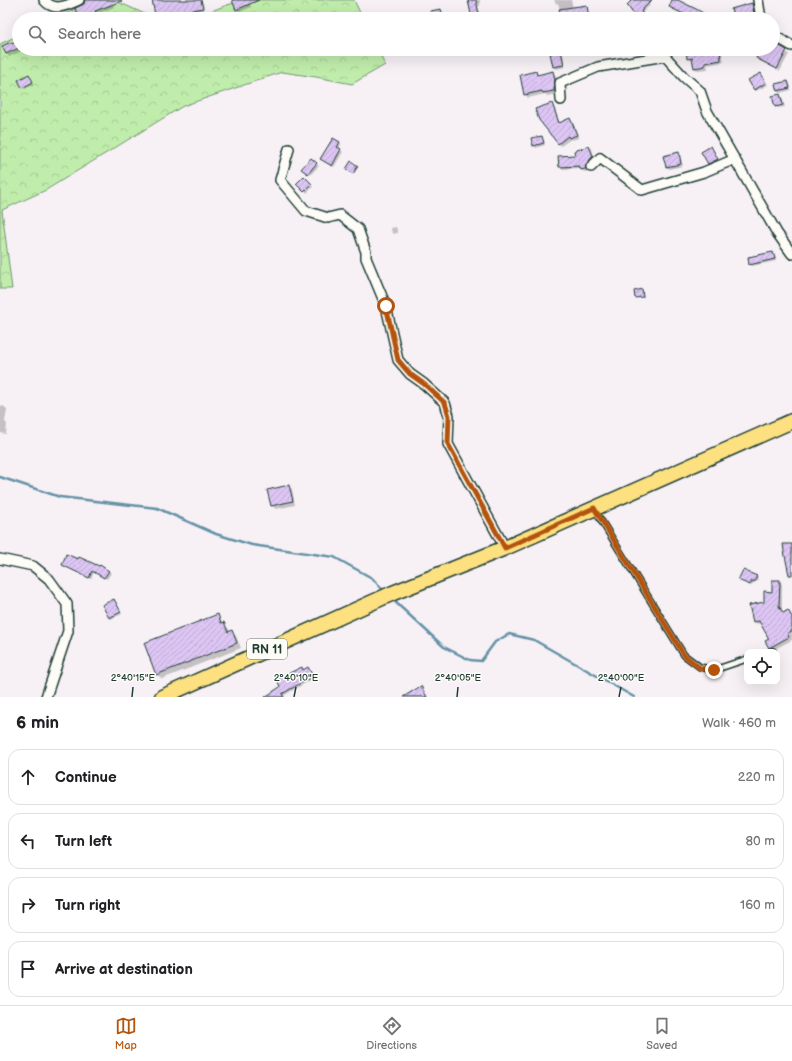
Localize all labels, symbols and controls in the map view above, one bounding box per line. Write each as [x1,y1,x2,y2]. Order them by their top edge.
search box [12,12,780,56]
icon: search [26,23,48,45]
text: Search here [58,25,141,44]
route start [377,297,395,315]
road number: RN 11 [247,639,287,659]
map controls [744,649,780,685]
button: locate [744,649,780,685]
route end [705,661,723,679]
text: 2°40'15"E [111,672,156,684]
text: 2°40'10"E [274,672,319,684]
text: 2°40'05"E [435,672,482,684]
text: 2°40'00"E [598,672,645,684]
text: 6 min [16,713,59,733]
text: Walk · 460 m [702,715,776,731]
icon: ahead [17,766,39,788]
text: Continue [55,768,117,787]
text: 220 m [738,769,775,785]
icon: left [17,830,39,852]
text: Turn left [55,832,112,851]
text: 80 m [746,833,775,849]
icon: right [17,894,39,916]
text: Turn right [55,896,120,915]
text: 160 m [740,897,775,913]
icon: arrive [17,958,39,980]
text: Arrive at destination [55,960,193,979]
tab: Map [115,1015,137,1052]
tab: Directions [366,1015,417,1052]
tab: Saved [646,1015,677,1052]

